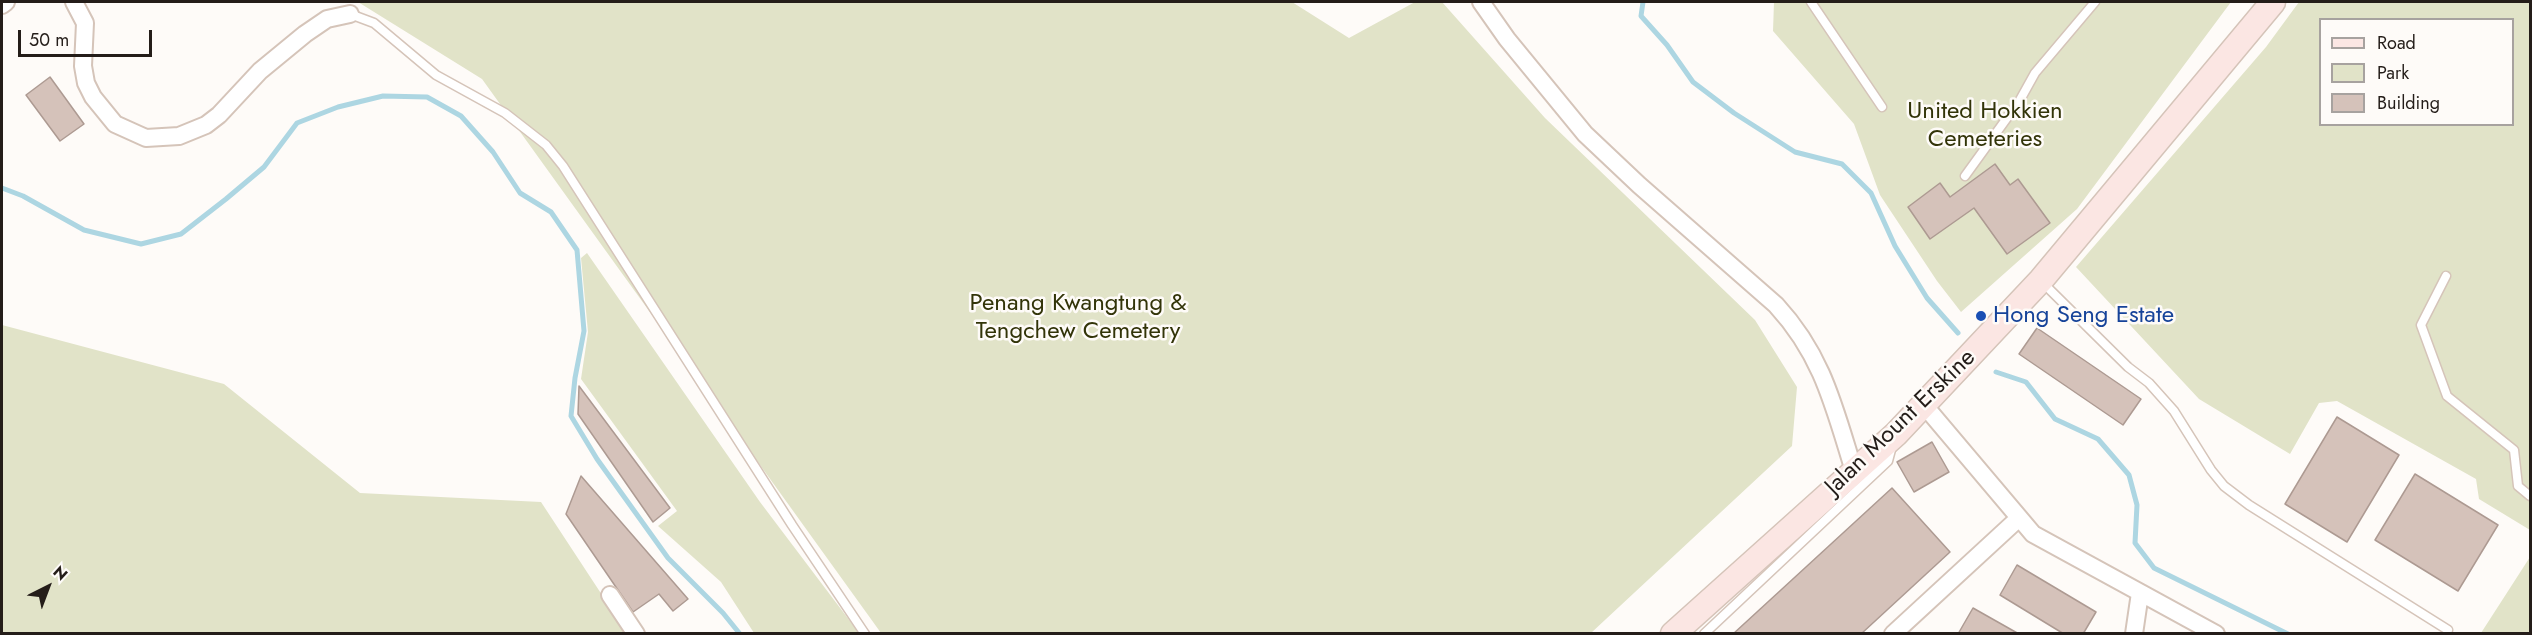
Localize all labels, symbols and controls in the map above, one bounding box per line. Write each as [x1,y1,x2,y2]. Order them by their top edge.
scale bar [21,18,154,56]
legend [2319,18,2514,126]
text: 50 m [29,27,69,53]
text: Road [2377,30,2416,56]
text: Park [2377,60,2409,86]
text: Building [2377,90,2440,116]
park label: United Hokkien Cemeteries [1907,98,2063,154]
park label: Penang Kwangtung & Tengchew Cemetery [970,290,1186,346]
place label: Hong Seng Estate [1993,302,2174,330]
marker: Hong Seng Estate [1974,309,1988,323]
street label: Jalan Mount Erskine [1820,344,1982,502]
north arrow [18,557,78,617]
text: N [48,560,73,586]

